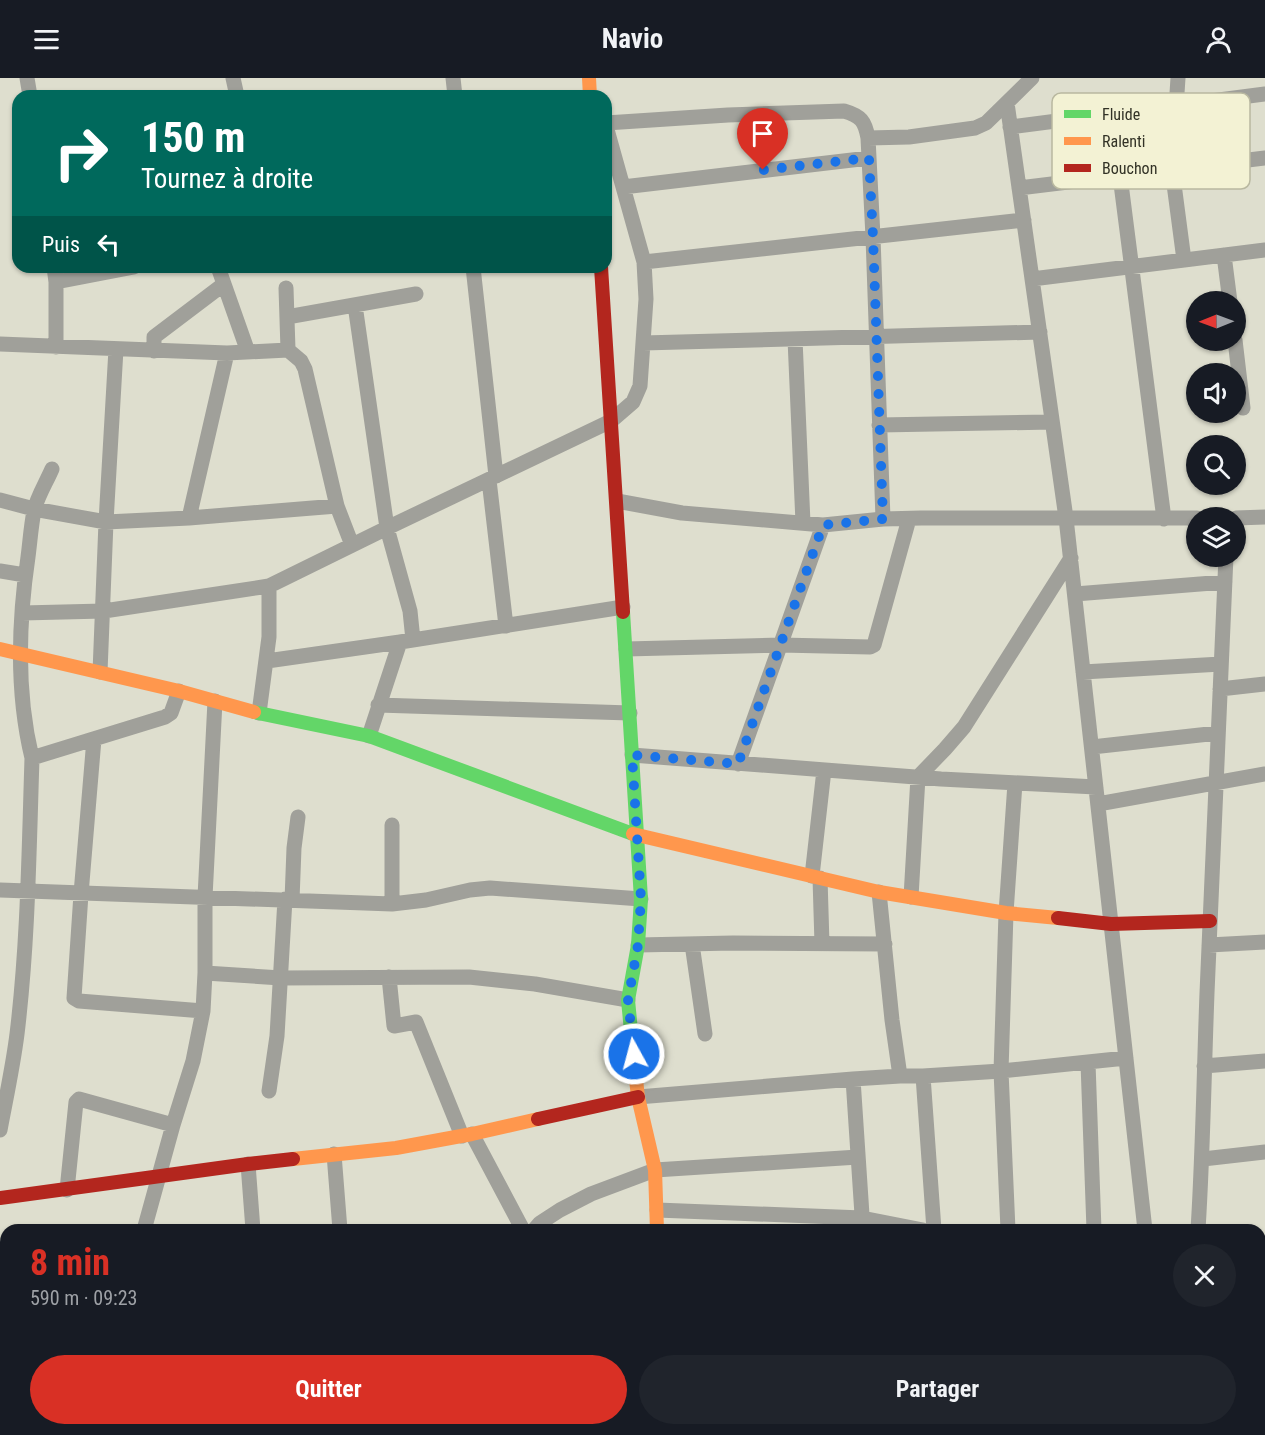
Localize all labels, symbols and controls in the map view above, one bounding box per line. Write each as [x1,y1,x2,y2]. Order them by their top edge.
icon: menu [30,23,63,56]
text: Navio [602,23,663,55]
icon: person [1202,23,1235,56]
legend [1052,93,1250,189]
text: Fluide [1102,105,1140,124]
pin [737,108,788,170]
text: 150 m [141,113,246,162]
icon: right [42,114,120,192]
icon: arrive [746,117,779,150]
text: Ralenti [1102,132,1145,151]
text: Bouchon [1102,159,1157,178]
text: Tournez à droite [141,163,313,195]
icon: left [92,228,125,261]
text: Puis [42,232,80,257]
north arrow [1186,291,1246,351]
map controls [1186,291,1246,567]
button: sound [1186,363,1246,423]
button: search [1186,435,1246,495]
button: layers [1186,507,1246,567]
position arrow [602,1022,666,1086]
text: 8 min [30,1242,110,1284]
button: close [1173,1244,1236,1307]
text: 590 m · 09:23 [30,1286,137,1310]
button: Quitter [30,1355,627,1424]
button: Partager [639,1355,1236,1424]

